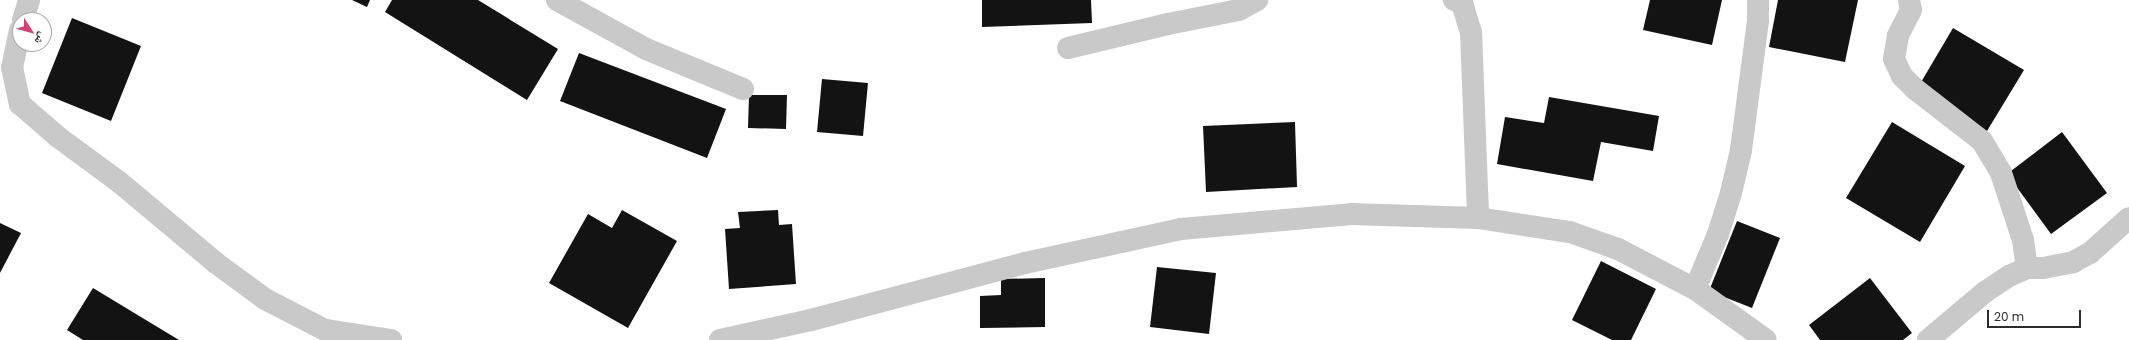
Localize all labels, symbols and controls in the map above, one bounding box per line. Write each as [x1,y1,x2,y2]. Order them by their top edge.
north arrow [12,12,52,52]
text: ش [31,29,51,48]
scale bar [1989,302,2083,328]
text: 20 m [1994,308,2024,325]

